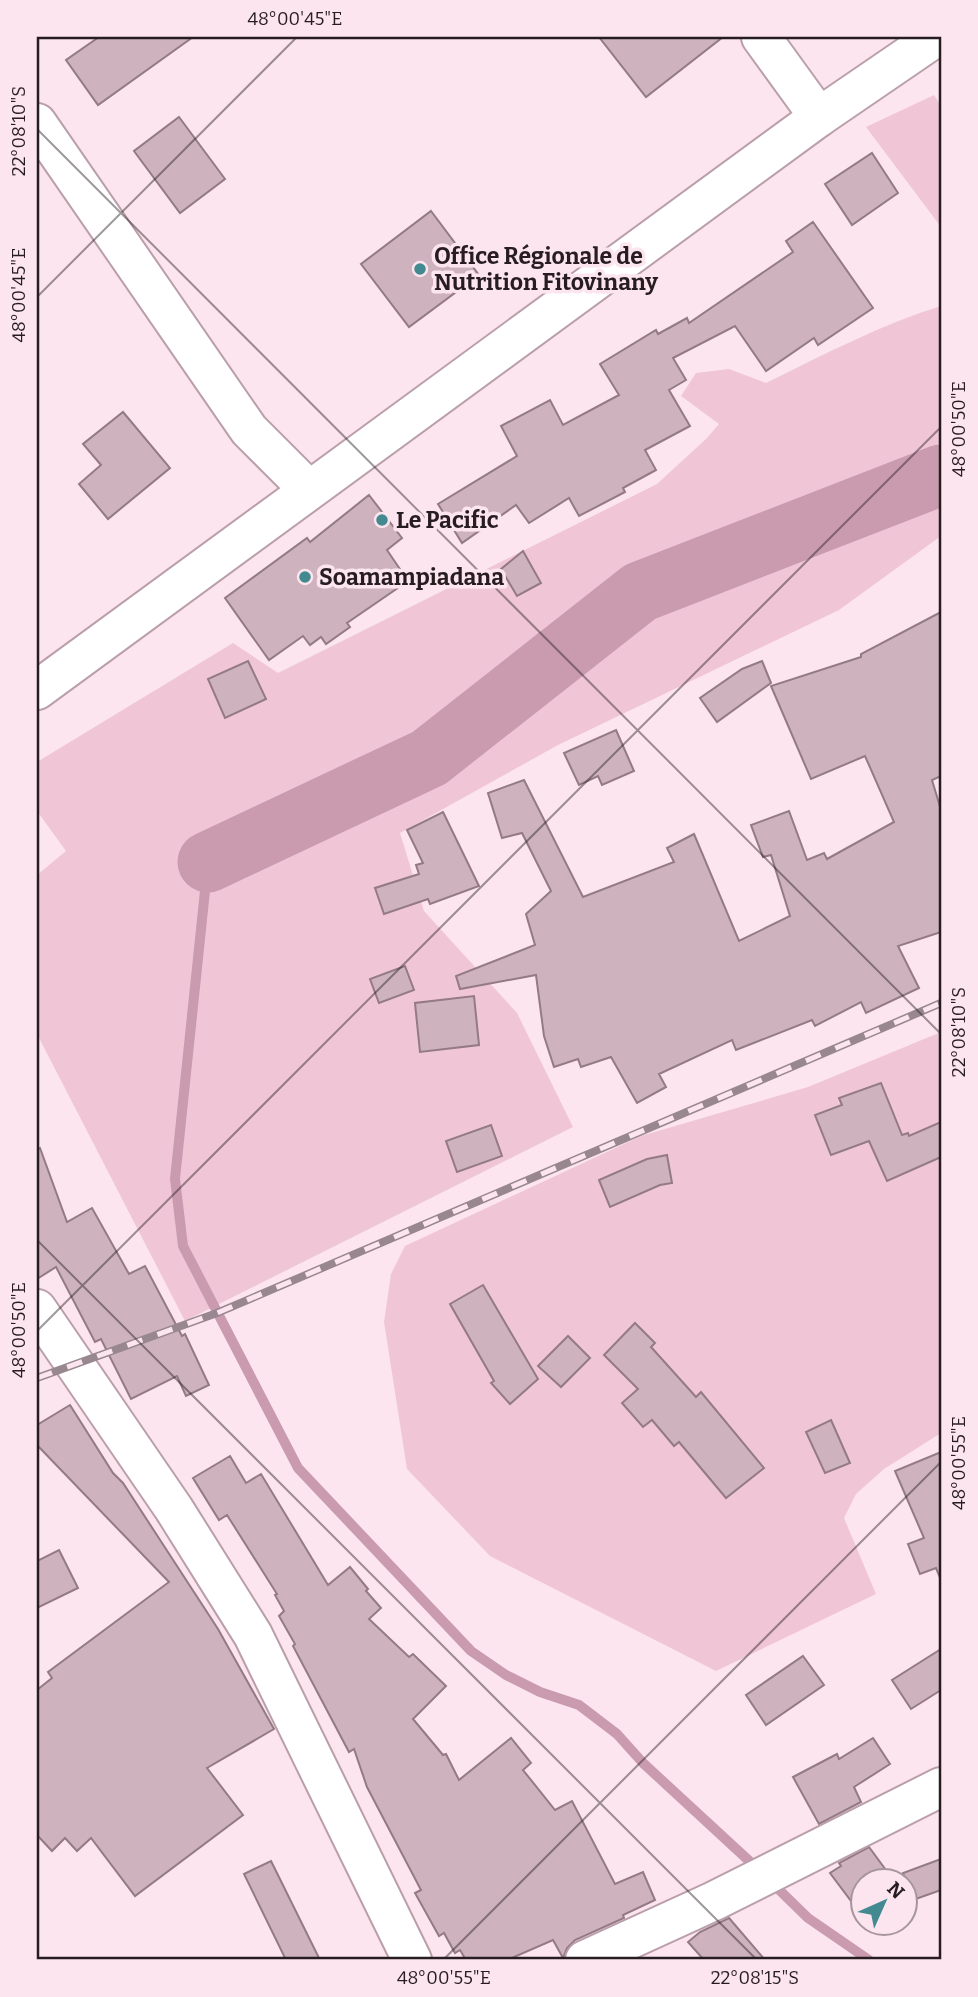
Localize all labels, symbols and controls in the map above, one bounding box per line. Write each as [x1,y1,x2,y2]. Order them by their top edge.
text: 48°00'45"E [248,8,342,30]
text: 22°08'10"S [8,86,30,176]
place label: Office Régionale de Nutrition Fitovinany [434,242,658,296]
text: 48°00'45"E [8,248,30,342]
marker: Office Régionale de Nutrition Fitovinany [412,261,428,277]
text: 48°00'50"E [948,381,970,477]
place label: Le Pacific [396,506,499,534]
marker: Le Pacific [374,512,390,528]
place label: Soamampiadana [319,563,504,591]
marker: Soamampiadana [297,569,313,585]
text: 22°08'10"S [948,987,970,1077]
text: 48°00'50"E [8,1282,30,1378]
text: 48°00'55"E [948,1416,970,1510]
north arrow [848,1868,918,1938]
text: N [882,1877,909,1904]
text: 48°00'55"E [397,1967,491,1989]
text: 22°08'15"S [711,1967,799,1989]

